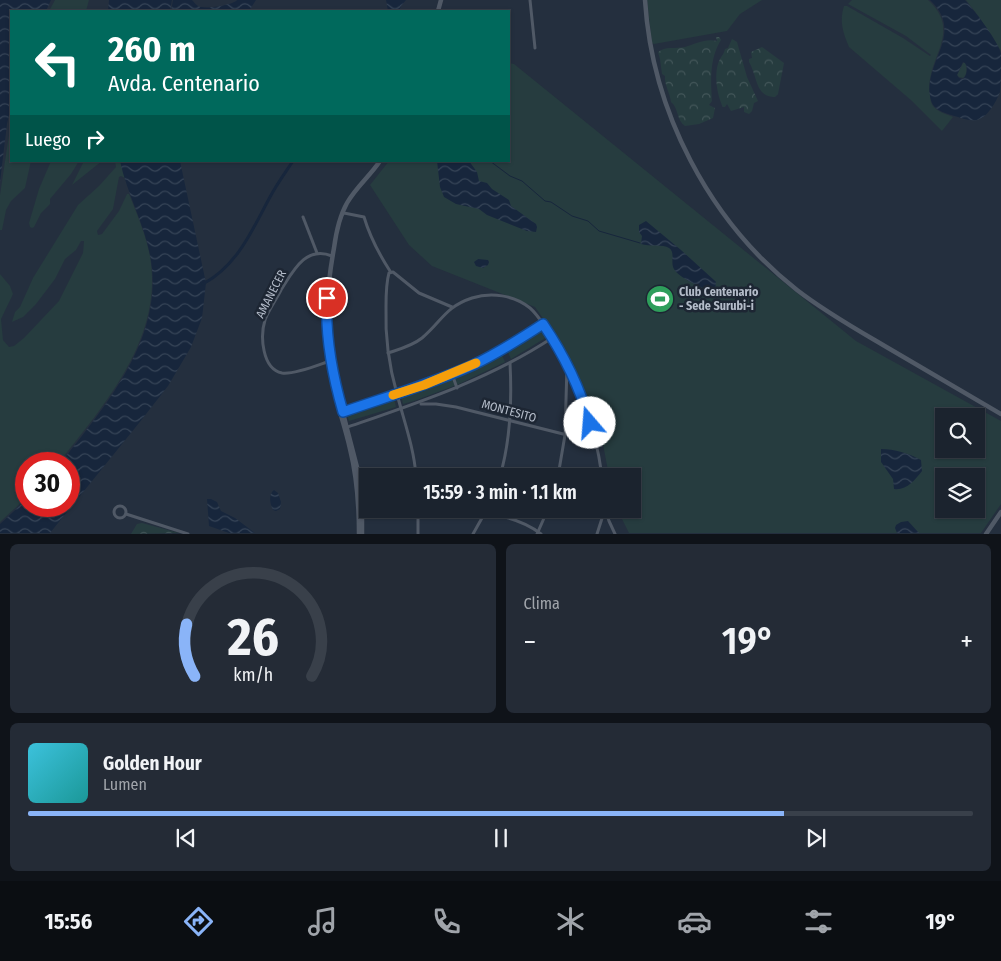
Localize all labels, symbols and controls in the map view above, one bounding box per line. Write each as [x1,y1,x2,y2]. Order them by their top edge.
text: 260 m [108,28,196,70]
icon: left [25,30,90,95]
text: Avda. Centenario [108,70,260,97]
icon: right [81,125,109,153]
text: Luego [25,128,71,151]
street label: AMANECER [253,267,289,320]
pin [306,277,348,319]
icon: arrive [313,284,341,312]
sports icon: Club Centenario - Sede Surubi-i [645,284,675,314]
place label: Club Centenario - Sede Surubi-i [679,285,759,313]
position arrow [563,396,615,448]
street label: MONTESITO [480,397,538,425]
map controls [935,408,985,518]
button: search [935,408,985,458]
speed limit sign: 30 [15,452,80,517]
button: layers [935,468,985,518]
text: 15:59 · 3 min · 1.1 km [423,481,577,504]
text: Clima [524,594,560,613]
text: 26 [226,606,278,669]
text: 19° [722,618,775,664]
text: − [524,625,536,658]
text: + [960,625,973,658]
text: km/h [233,664,273,686]
text: Golden Hour [103,752,202,775]
text: Lumen [103,775,147,794]
icon: previous [172,824,200,852]
icon: pause [487,824,515,852]
icon: next [802,824,830,852]
icon: directions [181,904,216,939]
icon: music [305,904,340,939]
icon: phone [429,904,464,939]
icon: climate [553,904,588,939]
icon: car [677,904,712,939]
icon: filters [801,904,836,939]
text: 15:56 [45,908,92,935]
text: 19° [925,908,956,935]

